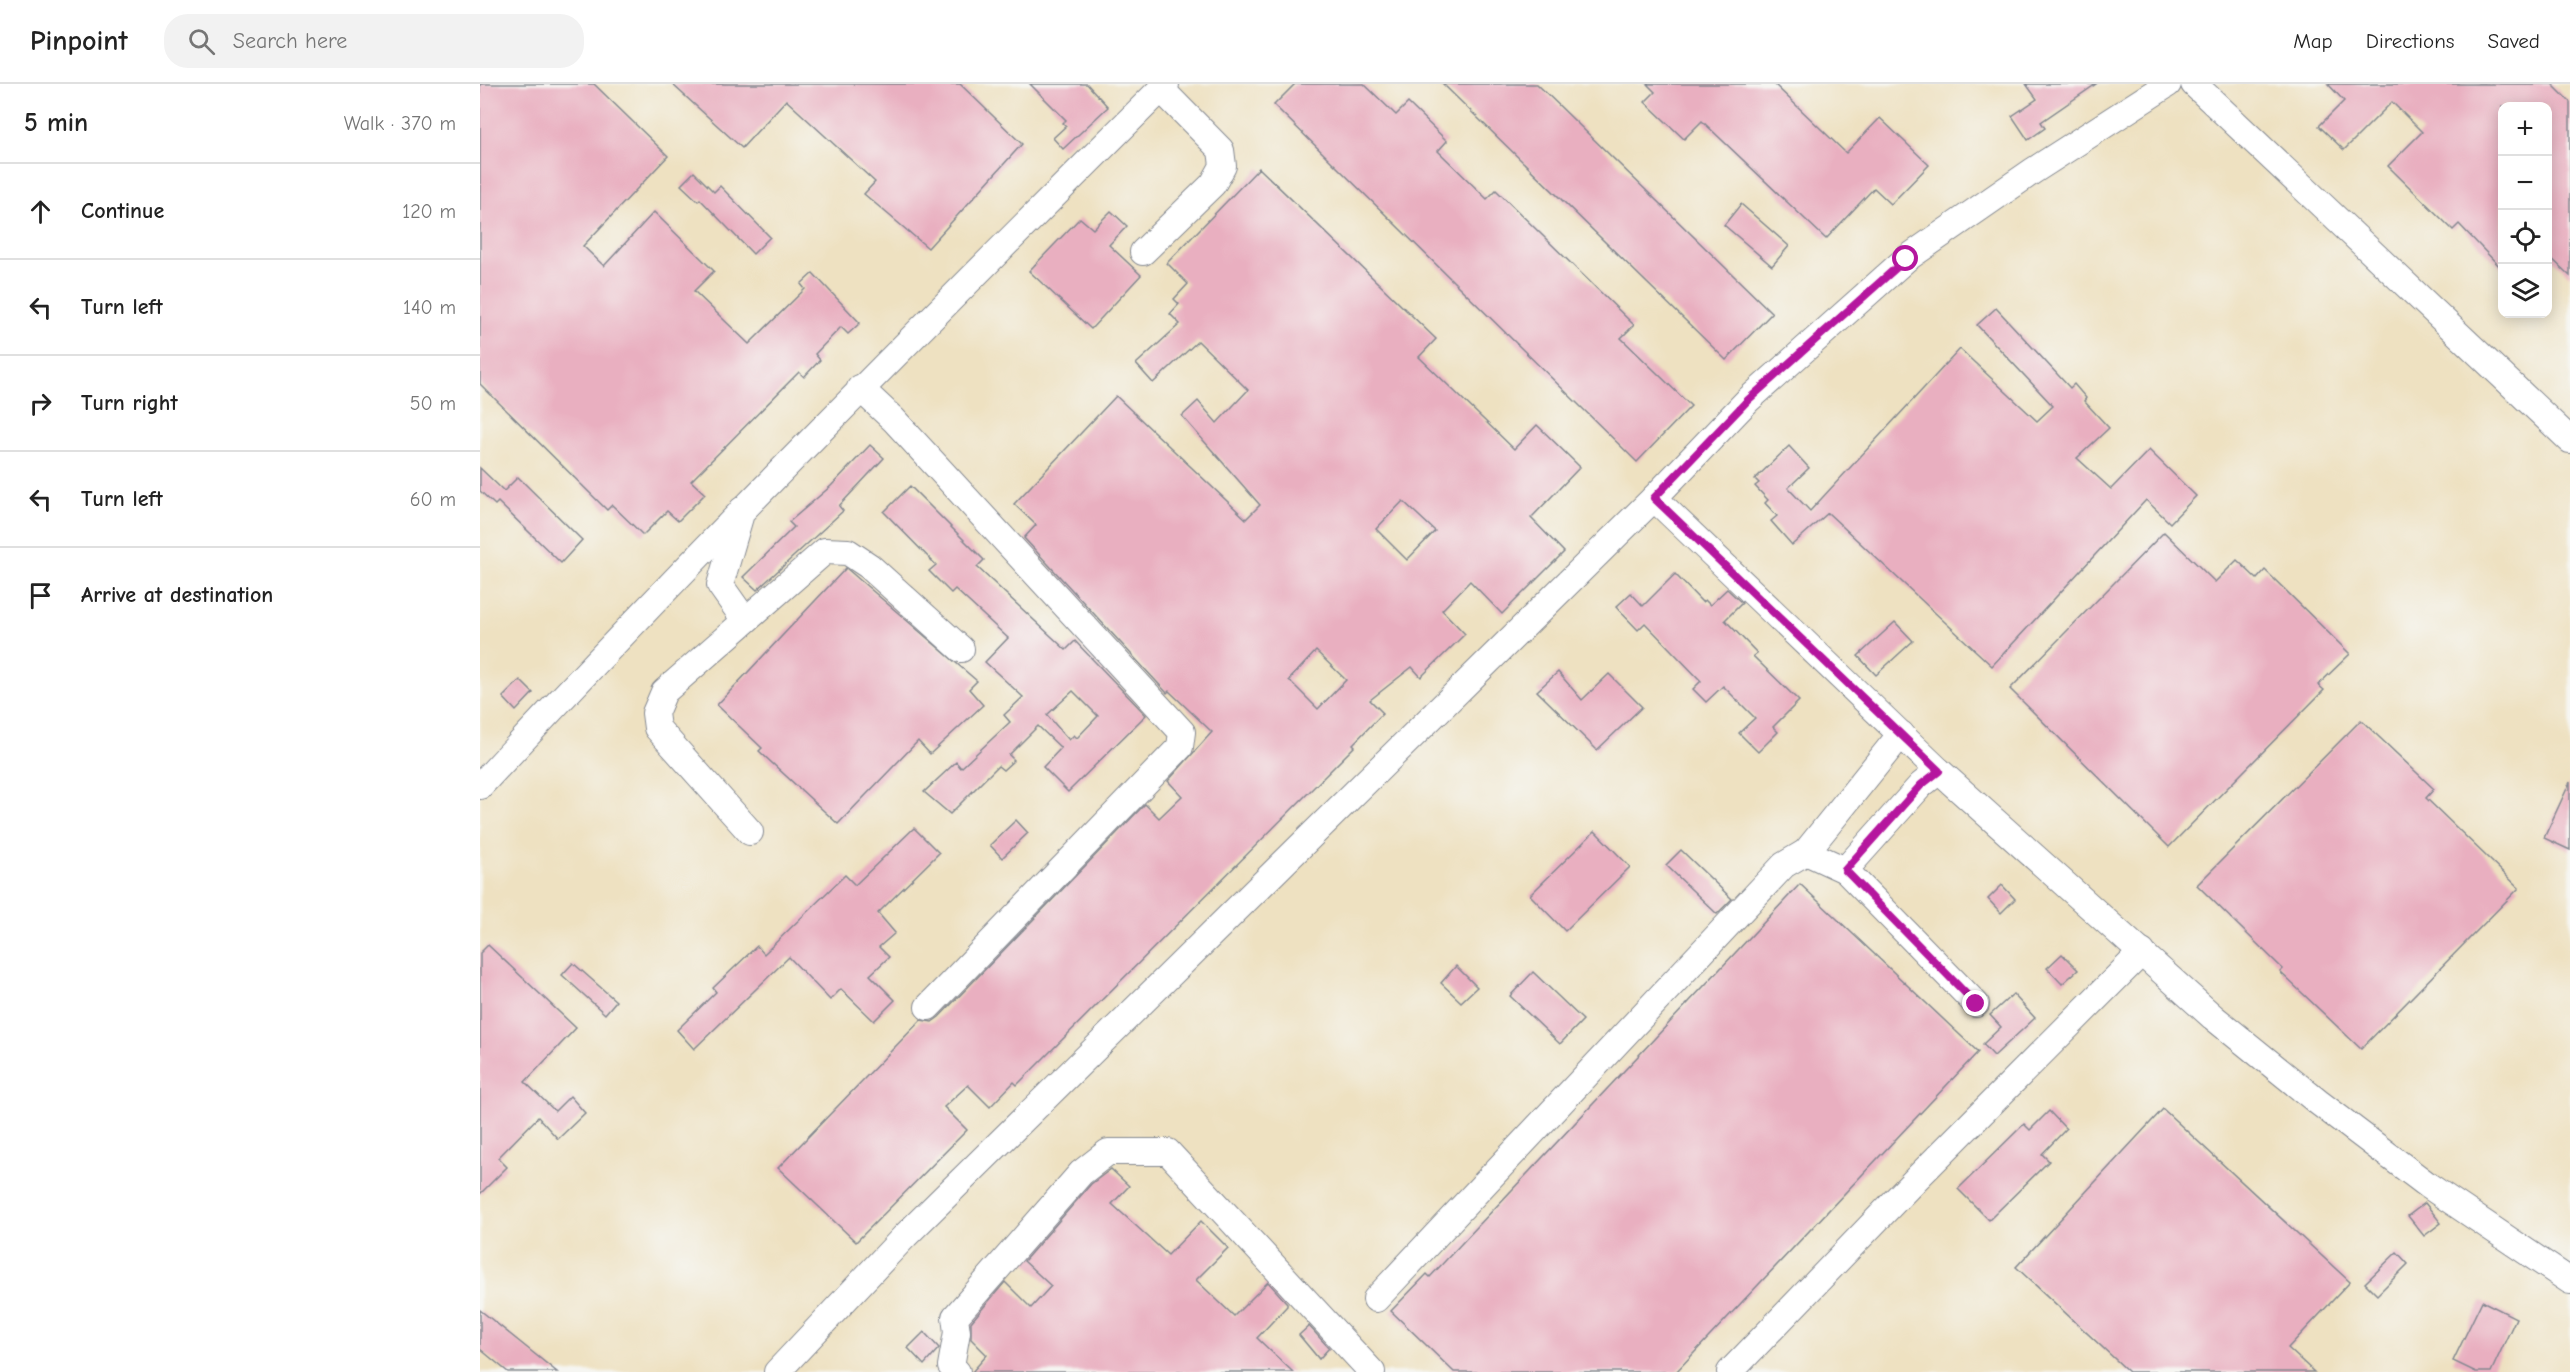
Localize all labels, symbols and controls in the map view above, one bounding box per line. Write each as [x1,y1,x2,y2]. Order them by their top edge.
search box [164,14,584,68]
text: Pinpoint [30,25,128,57]
icon: search [185,25,218,58]
text: Search here [233,28,347,54]
text: Map [2293,29,2333,53]
text: Directions [2366,29,2455,53]
text: Saved [2488,29,2540,53]
map controls [2498,102,2552,318]
button: + [2498,102,2552,156]
text: 5 min [24,108,88,138]
text: Walk · 370 m [344,112,456,135]
button: − [2498,156,2552,210]
icon: ahead [24,195,57,228]
text: Continue [81,198,164,224]
text: 120 m [402,200,456,223]
button: locate [2498,210,2552,264]
route start [1892,245,1918,271]
button: layers [2498,264,2552,318]
icon: left [24,291,57,324]
text: Turn left [81,294,163,320]
text: 140 m [403,296,456,319]
icon: right [24,387,57,420]
text: Turn right [81,390,178,416]
text: 50 m [410,392,456,415]
icon: left [24,483,57,516]
text: Turn left [81,486,163,512]
text: 60 m [410,488,456,511]
icon: arrive [24,579,57,612]
text: Arrive at destination [81,582,273,608]
route end [1962,990,1988,1016]

